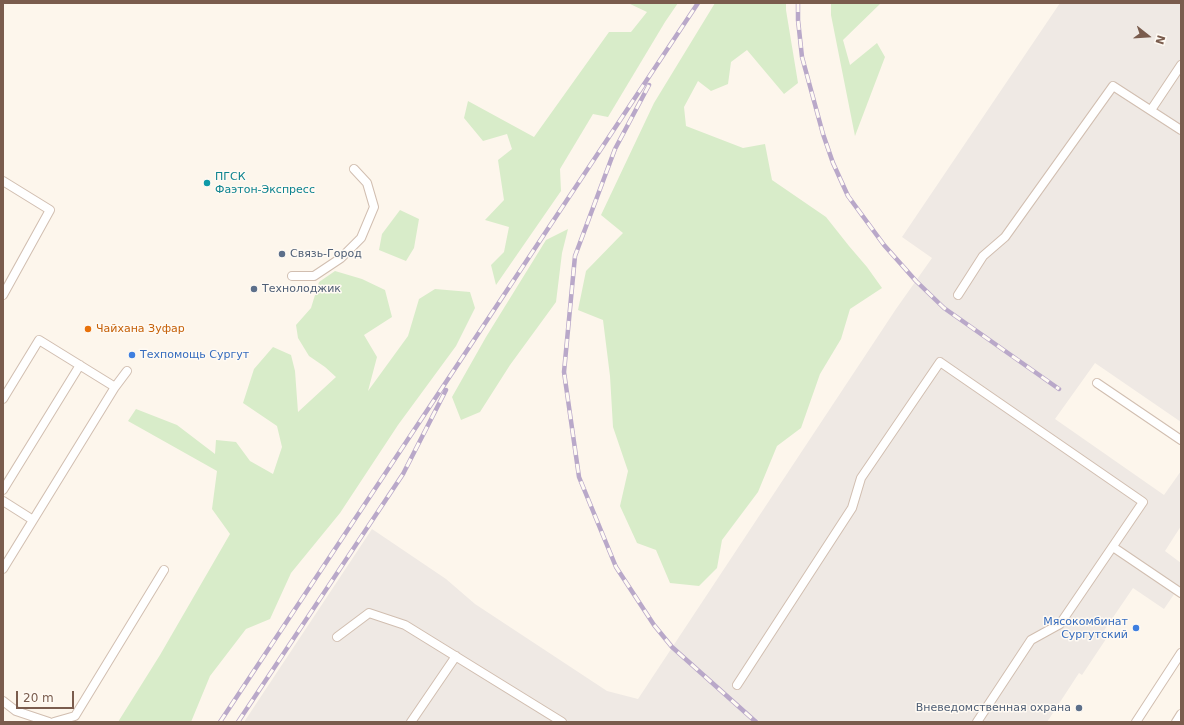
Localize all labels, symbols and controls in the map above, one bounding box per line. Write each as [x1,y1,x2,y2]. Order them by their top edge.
north arrow [1128,16,1168,56]
text: N [1152,33,1168,46]
place label: ПГСК Фаэтон-Экспресс [215,170,315,196]
marker: ПГСК Фаэтон-Экспресс [202,178,212,188]
place label: Связь-Город [290,247,362,261]
marker: Связь-Город [277,249,287,259]
place label: Технолоджик [262,282,341,296]
marker: Технолоджик [249,284,259,294]
place label: Чайхана Зуфар [96,322,185,336]
marker: Чайхана Зуфар [83,324,93,334]
place label: Техпомощь Сургут [140,348,249,362]
marker: Техпомощь Сургут [127,350,137,360]
place label: Мясокомбинат Сургутский [1043,615,1128,641]
marker: Мясокомбинат Сургутский [1131,623,1141,633]
scale bar [18,683,76,709]
text: 20 m [23,691,54,705]
place label: Вневедомственная охрана [916,701,1071,715]
marker: Вневедомственная охрана [1074,703,1084,713]

